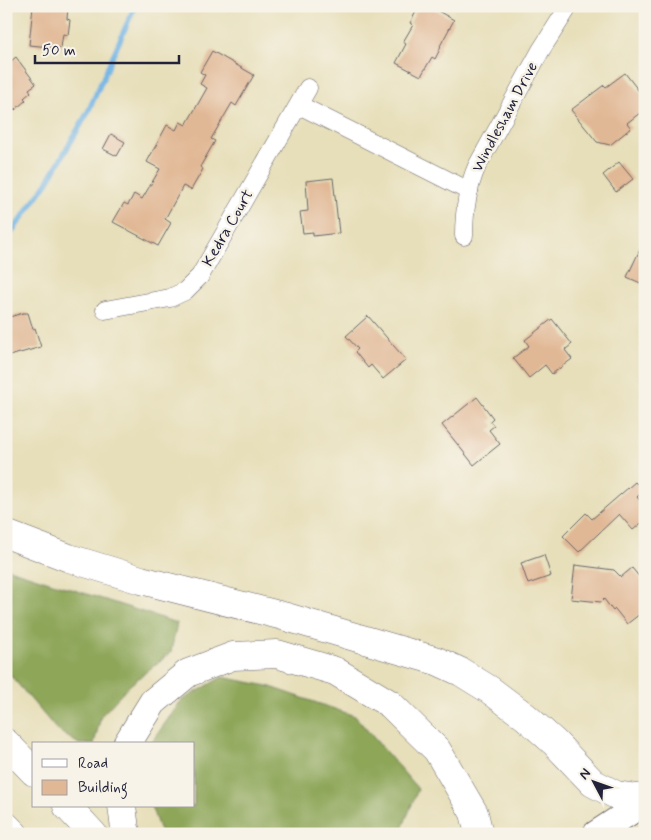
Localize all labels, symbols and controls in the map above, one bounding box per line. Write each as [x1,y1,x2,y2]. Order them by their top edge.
scale bar [35,32,179,64]
text: 50 m [42,41,76,61]
street label: Windlesham Drive [467,58,543,176]
street label: Kedra Court [197,185,259,270]
legend [32,742,195,808]
text: Road [78,754,108,774]
north arrow [568,758,618,808]
text: N [575,765,595,784]
text: Building [78,778,128,799]

